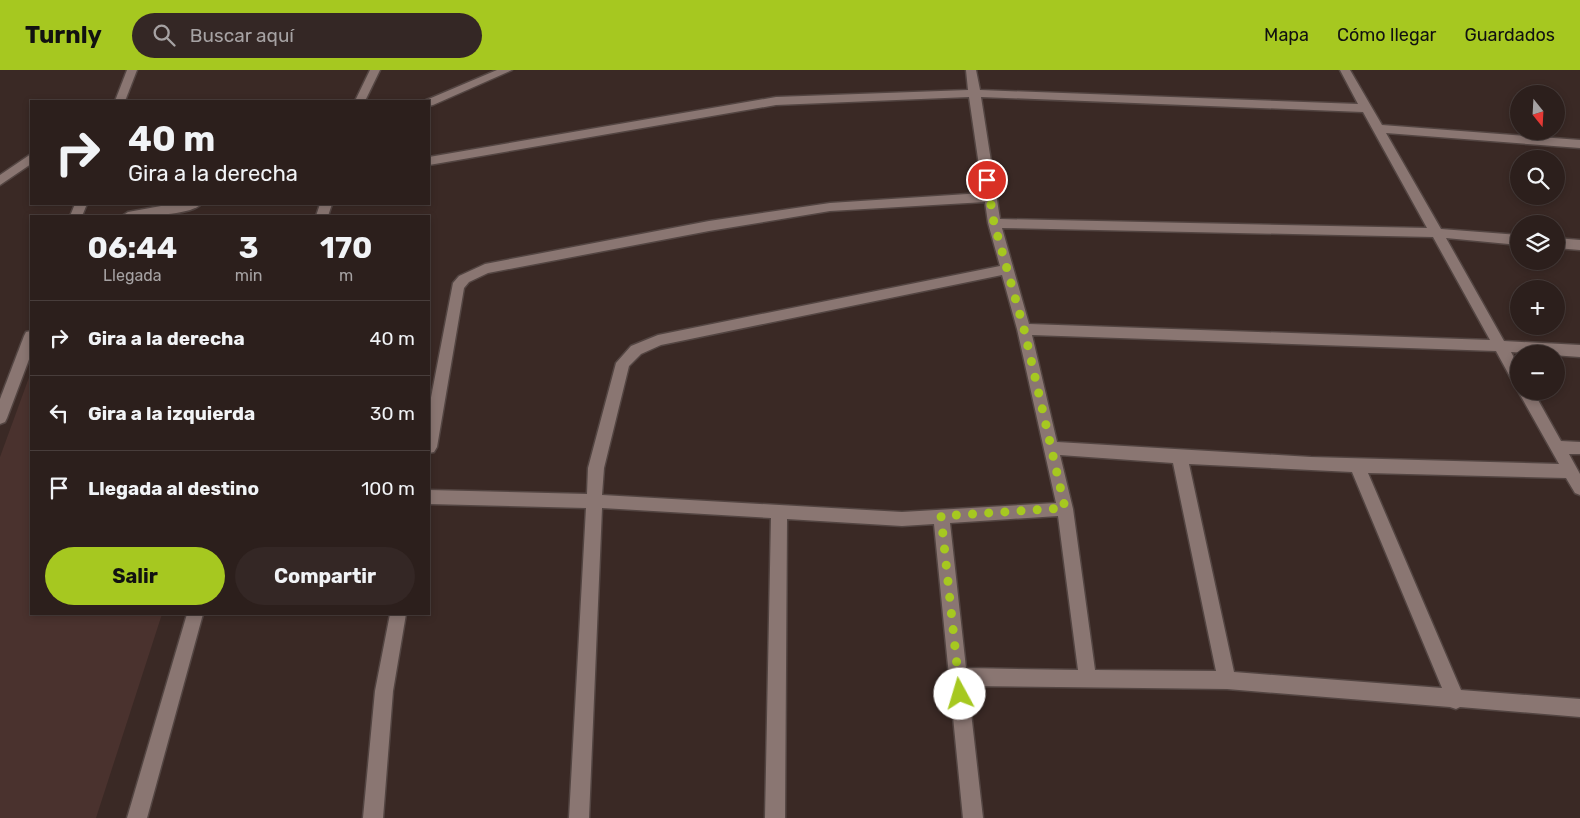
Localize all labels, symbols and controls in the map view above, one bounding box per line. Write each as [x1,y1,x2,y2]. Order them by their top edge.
search box [132,13,482,58]
text: Turnly [25,21,102,49]
icon: search [150,21,178,49]
text: Buscar aquí [190,24,294,47]
text: Mapa [1264,24,1309,46]
text: Cómo llegar [1337,24,1436,46]
text: Guardados [1464,24,1555,46]
north arrow [1510,85,1565,140]
map controls [1510,85,1565,400]
text: 40 m [128,118,215,160]
icon: right [45,120,110,185]
button: search [1510,150,1565,205]
pin [966,159,1008,201]
text: Gira a la derecha [128,160,298,187]
icon: arrive [973,166,1001,194]
button: layers [1510,215,1565,270]
text: 06:44 [88,230,177,266]
text: 3 [239,230,258,266]
text: 170 [320,230,372,266]
text: Llegada [103,266,162,285]
text: min [235,266,262,285]
text: m [339,266,353,285]
button: + [1510,280,1565,335]
icon: right [45,324,73,352]
text: Gira a la derecha [88,327,245,350]
text: 40 m [370,327,415,350]
button: − [1510,345,1565,400]
icon: left [45,399,73,427]
text: Gira a la izquierda [88,402,255,425]
text: 30 m [370,402,415,425]
icon: arrive [45,474,73,502]
text: Llegada al destino [88,477,259,500]
text: 100 m [361,477,415,500]
button: Salir [45,547,225,605]
button: Compartir [235,547,415,605]
position arrow [933,667,985,719]

